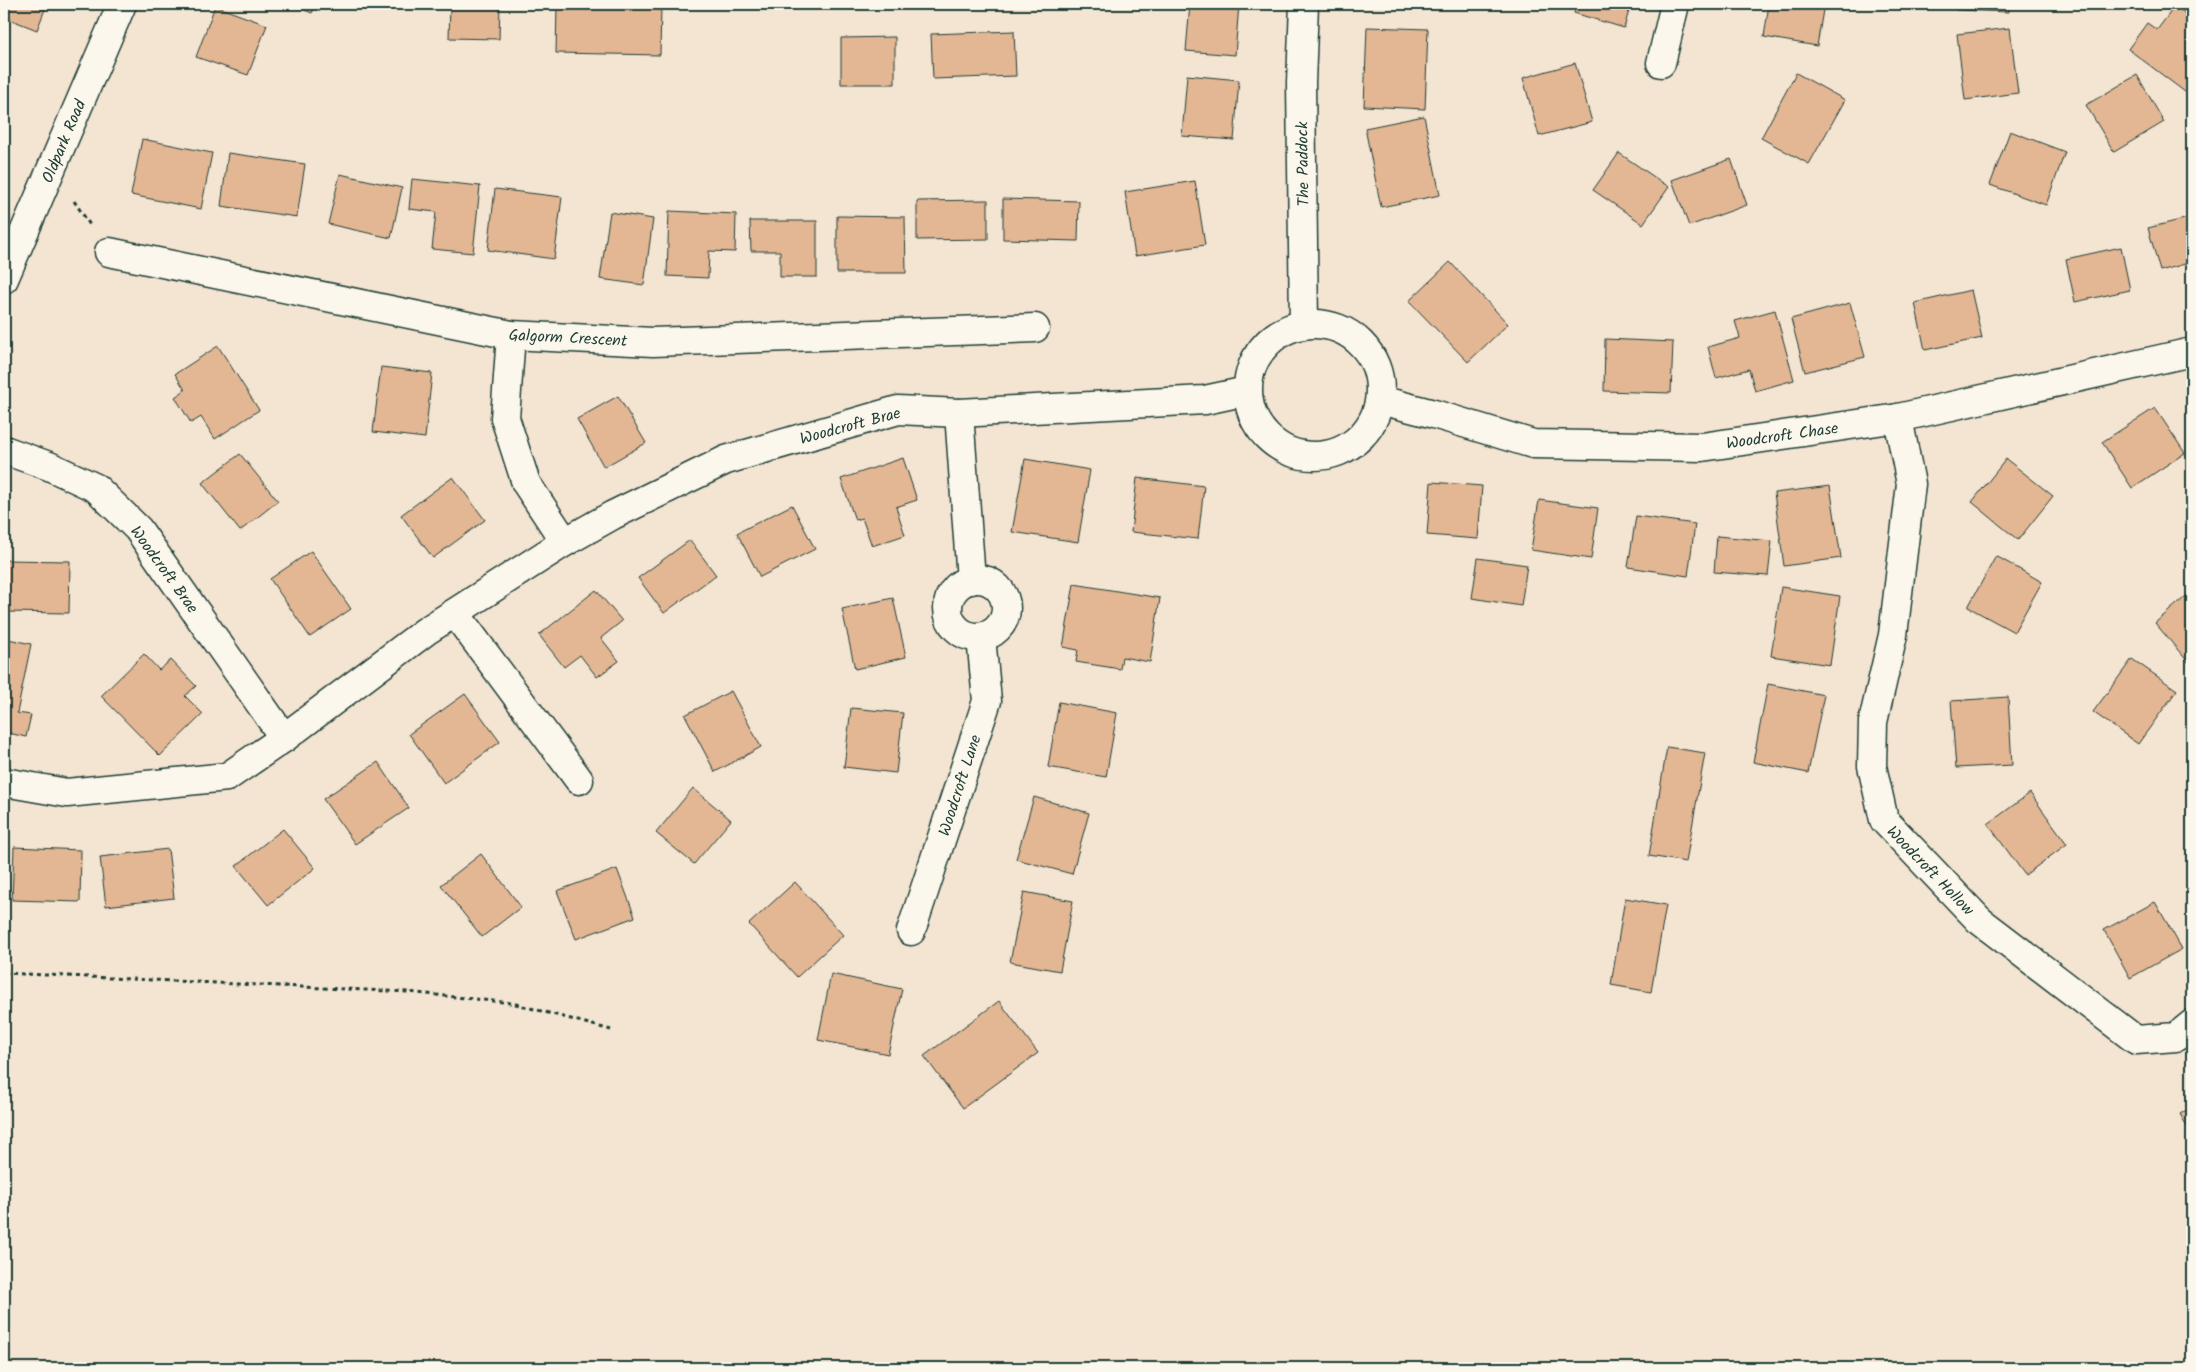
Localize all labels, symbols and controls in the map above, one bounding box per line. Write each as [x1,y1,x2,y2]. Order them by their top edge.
street label: Oldpark Road [36,95,94,187]
street label: The Paddock [1290,121,1317,207]
street label: Galgorm Crescent [508,323,629,354]
street label: Woodcroft Brae [797,401,904,452]
street label: Woodcroft Chase [1725,416,1840,457]
street label: Woodcroft Brae [123,521,204,619]
street label: Woodcroft Lane [932,732,989,839]
street label: Woodcroft Hollow [1880,820,1980,922]

